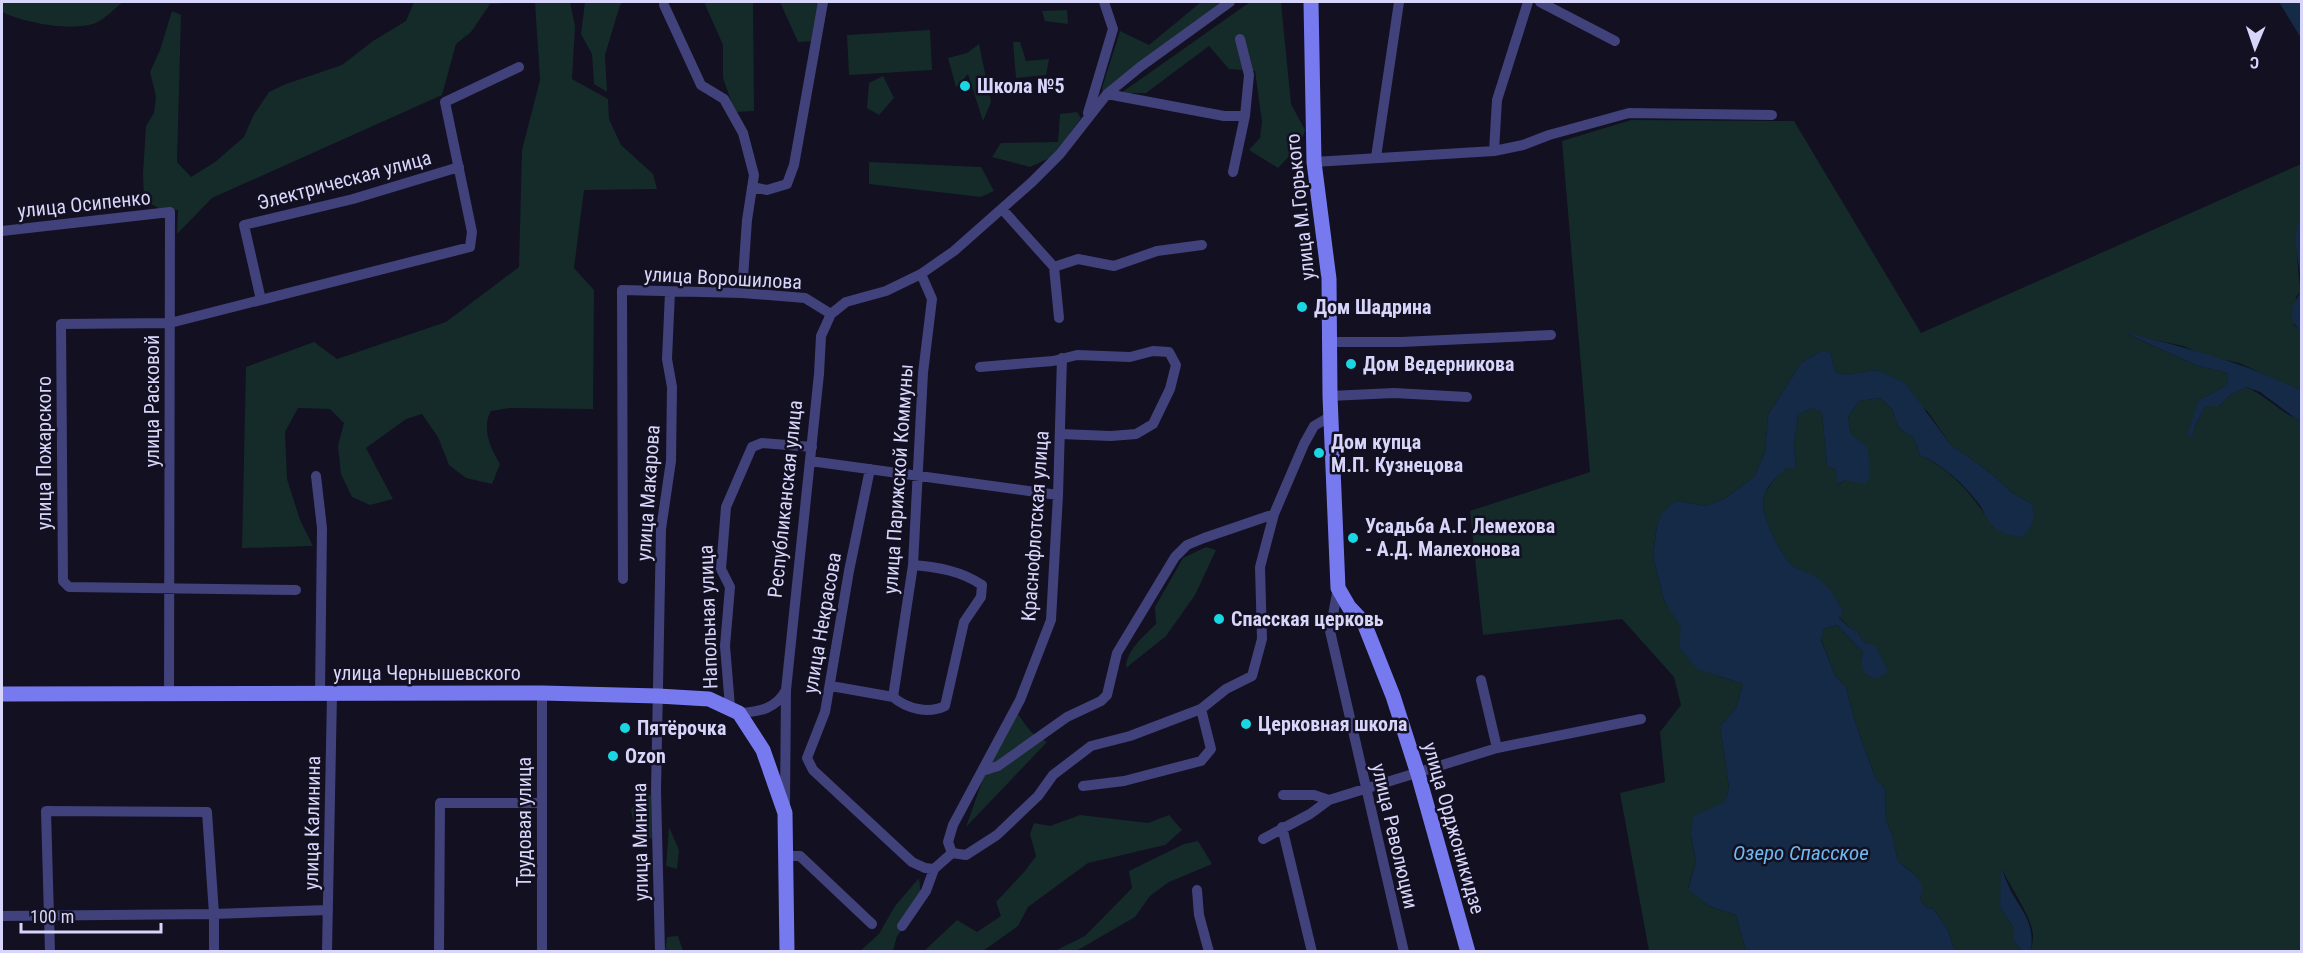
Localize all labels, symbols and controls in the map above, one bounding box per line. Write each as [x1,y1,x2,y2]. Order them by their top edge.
north arrow [2225,18,2285,78]
text: С [2250,53,2259,72]
place label: Школа №5 [977,74,1065,98]
marker: Школа №5 [958,79,972,93]
street label: улица М.Горького [1280,132,1320,282]
street label: Электрическая улица [254,145,434,215]
street label: улица Осипенко [16,185,152,223]
street label: улица Ворошилова [643,262,803,294]
place label: Дом Шадрина [1314,295,1431,319]
marker: Дом Шадрина [1295,300,1309,314]
street label: улица Расковой [140,335,164,467]
place label: Дом Ведерникова [1363,352,1514,376]
marker: Дом Ведерникова [1344,357,1358,371]
street label: улица Парижской Коммуны [878,363,918,595]
street label: улица Пожарского [32,376,56,530]
street label: Республиканская улица [763,399,807,599]
street label: улица Макарова [631,424,665,562]
street label: Краснофлотская улица [1016,430,1054,622]
place label: Дом купца М.П. Кузнецова [1331,430,1463,477]
marker: Дом купца М.П. Кузнецова [1312,446,1326,460]
place label: Усадьба А.Г. Лемехова - А.Д. Малехонова [1365,514,1555,561]
marker: Усадьба А.Г. Лемехова - А.Д. Малехонова [1346,531,1360,545]
street label: Напольная улица [693,545,723,689]
street label: улица Некрасова [798,551,846,695]
place label: Спасская церковь [1231,607,1384,631]
marker: Спасская церковь [1212,612,1226,626]
street label: улица Чернышевского [333,661,521,685]
place label: Церковная школа [1258,712,1407,736]
place label: Пятёрочка [637,716,726,740]
marker: Церковная школа [1239,717,1253,731]
marker: Пятёрочка [618,721,632,735]
street label: улица Орджоникидзе [1418,739,1490,917]
place label: Ozon [625,744,666,768]
marker: Ozon [606,749,620,763]
street label: улица Калинина [299,756,325,890]
street label: Трудовая улица [512,757,536,887]
street label: улица Революции [1367,761,1423,911]
street label: улица Минина [627,783,653,901]
water label: Озеро Спасское [1733,841,1869,865]
scale bar [21,896,160,934]
text: 100 m [30,906,74,927]

